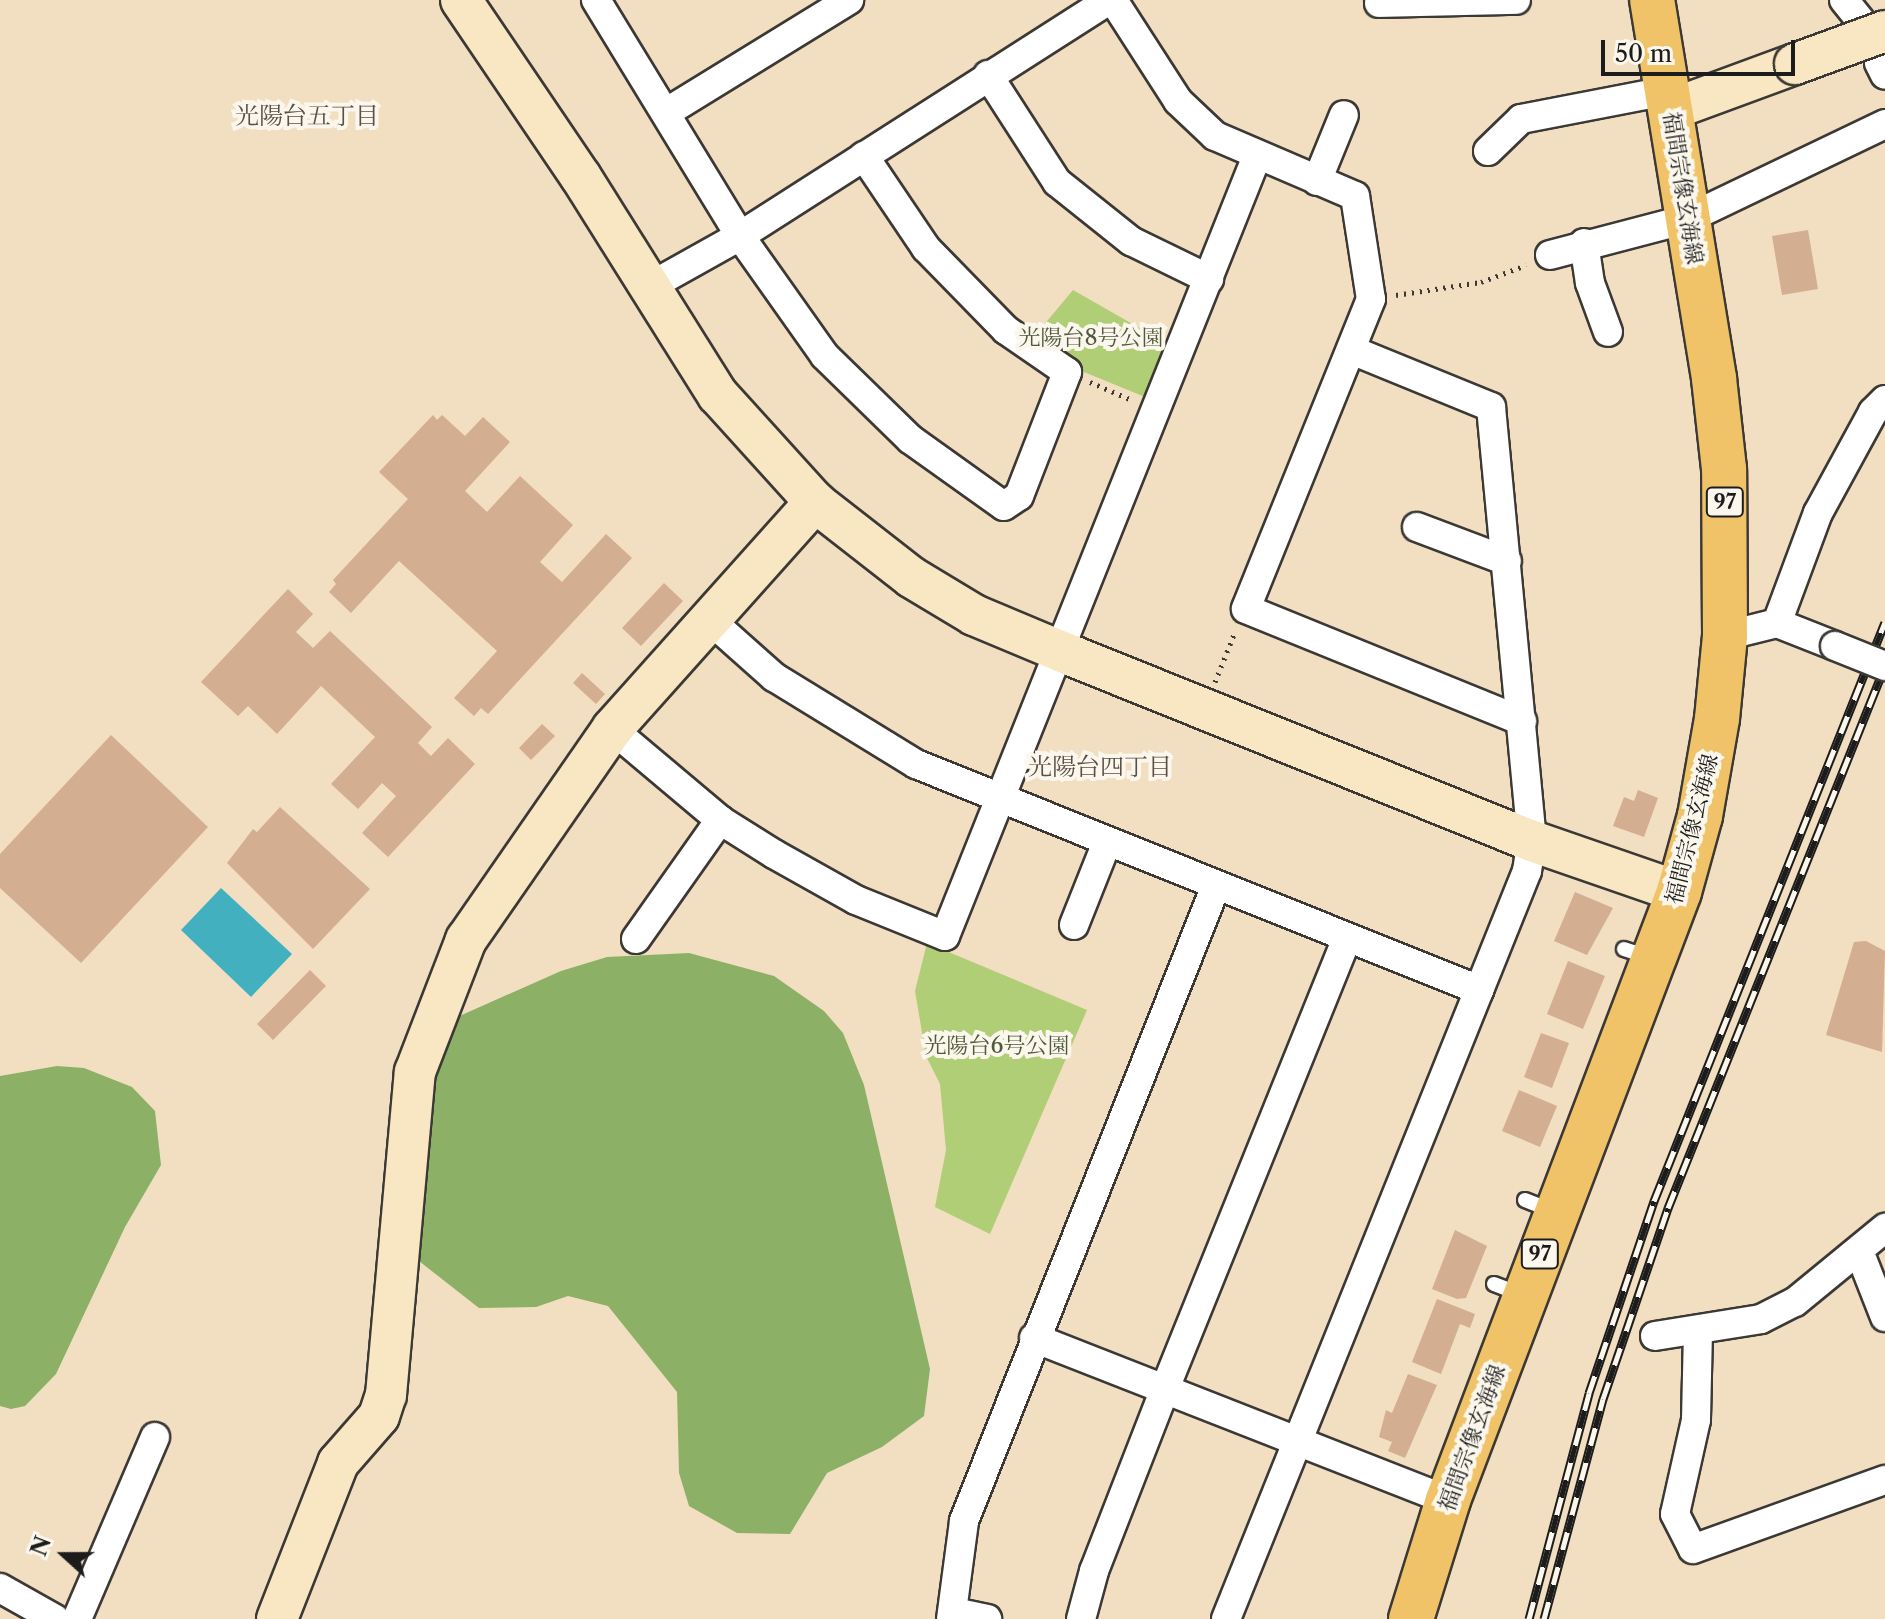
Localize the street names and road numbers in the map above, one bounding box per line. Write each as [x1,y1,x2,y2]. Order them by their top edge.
street label: 福間宗像玄海線 [1658,110,1708,266]
road number: 97 [1705,486,1745,518]
street label: 福間宗像玄海線 [1661,751,1723,907]
road number: 97 [1520,1238,1560,1270]
street label: 福間宗像玄海線 [1433,1361,1511,1515]

